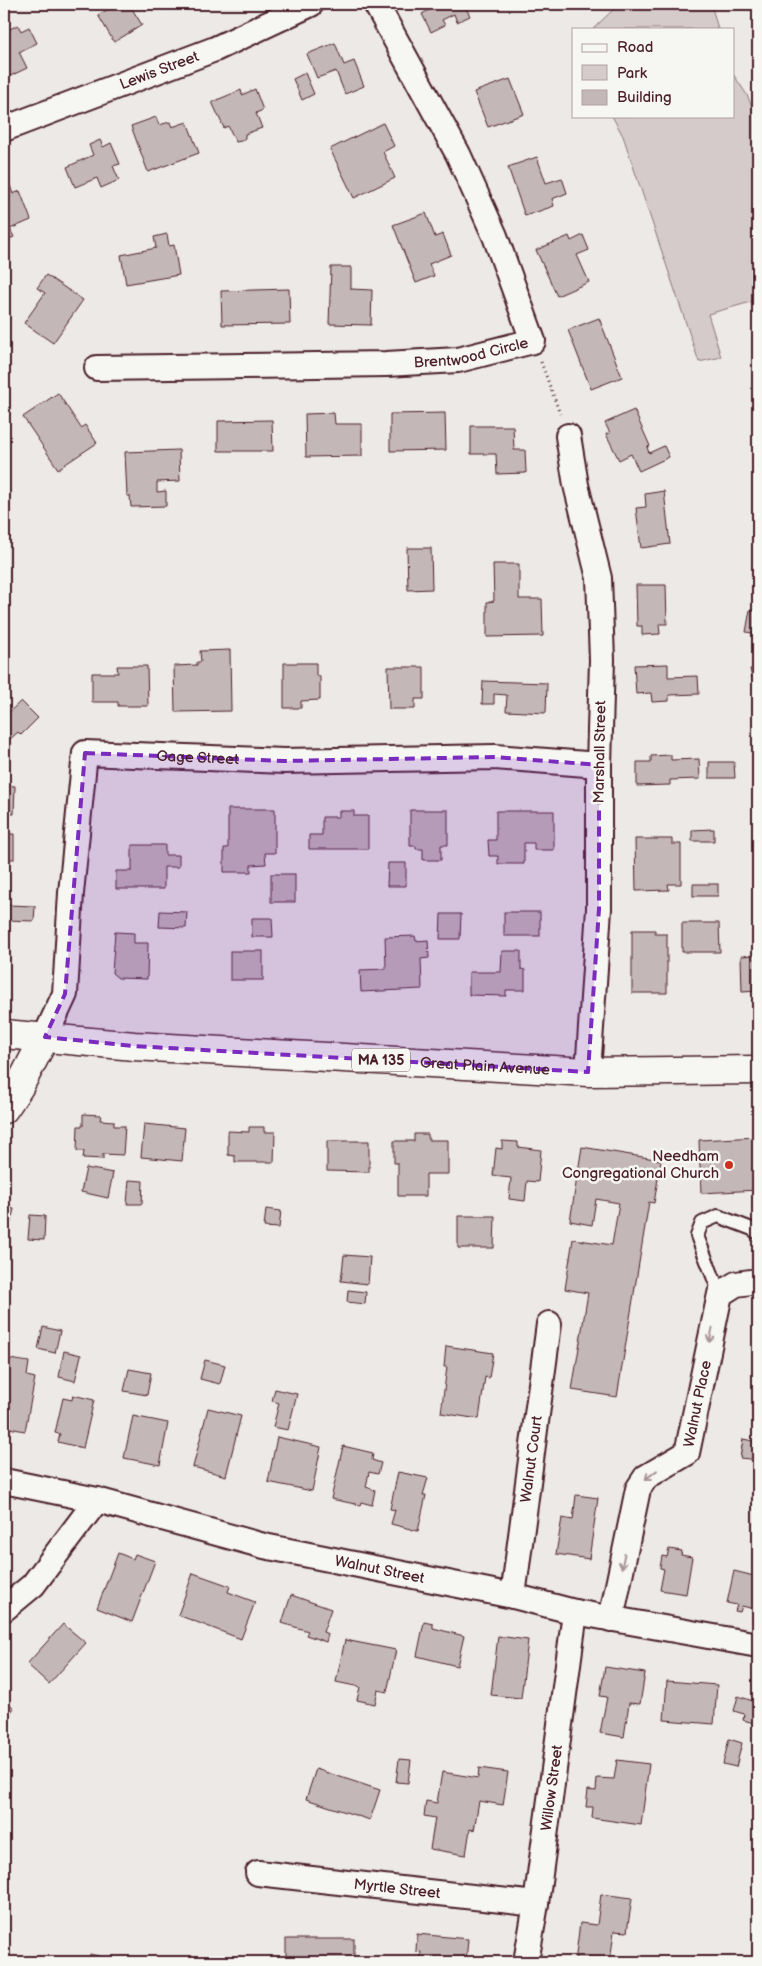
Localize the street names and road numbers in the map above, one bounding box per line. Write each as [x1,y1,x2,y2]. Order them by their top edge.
street label: Lewis Street [117,46,202,94]
street label: Brentwood Circle [413,333,530,372]
street label: Marshall Street [590,700,610,804]
street label: Gage Street [156,746,240,769]
road number: MA 135 [352,1048,410,1072]
street label: Great Plain Avenue [419,1053,550,1079]
street label: Walnut Place [679,1359,716,1449]
street label: Walnut Court [516,1414,546,1504]
street label: Walnut Street [333,1551,426,1588]
street label: Willow Street [536,1743,567,1832]
street label: Myrtle Street [353,1874,442,1903]

